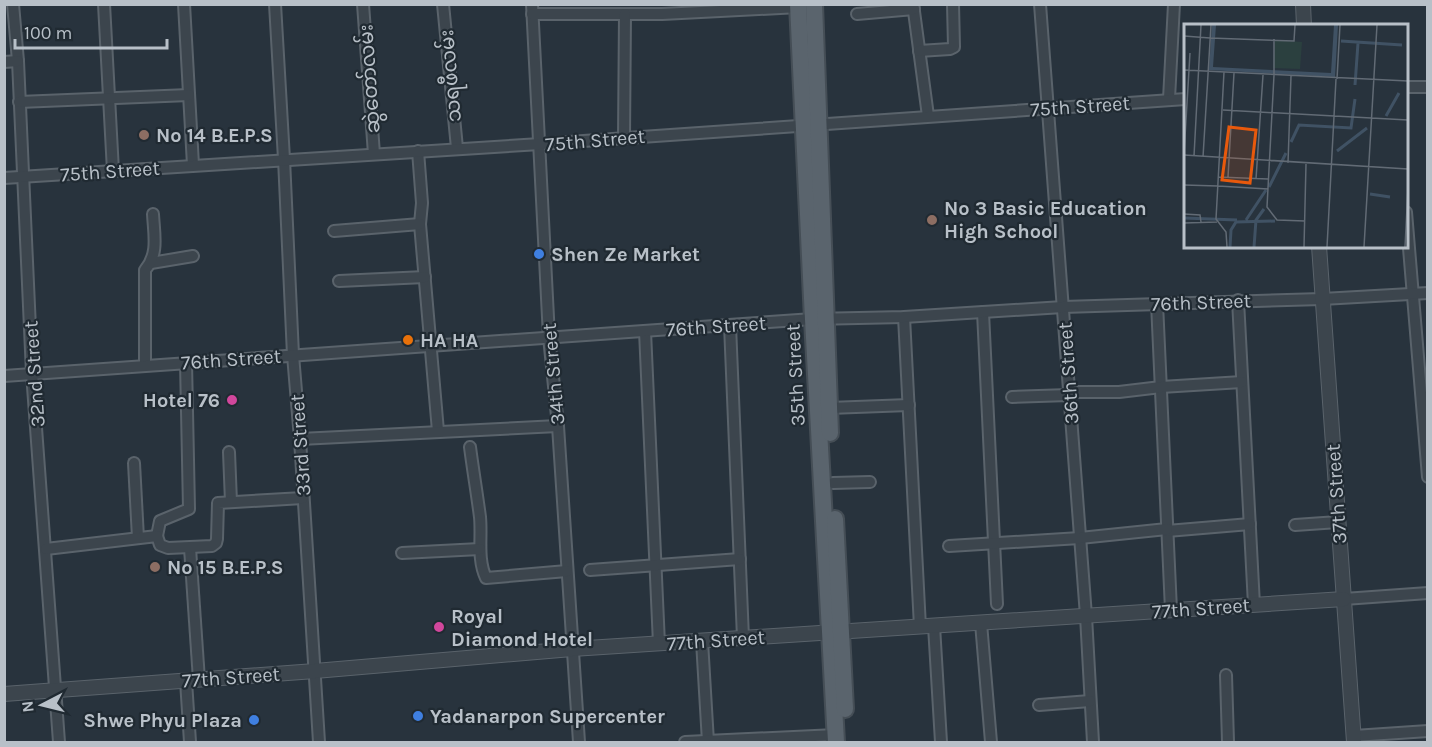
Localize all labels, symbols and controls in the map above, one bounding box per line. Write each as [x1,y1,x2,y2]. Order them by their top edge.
scale bar [15,12,166,50]
text: 100 m [24,22,72,44]
street label: ဆွဲတော်လမ်း [351,23,389,135]
inset map [1184,24,1408,248]
street label: သရဖီလမ်း [432,28,470,123]
street label: 75th Street [1029,92,1131,121]
place label: No 14 B.E.P.S [156,124,273,147]
street label: 75th Street [544,125,646,156]
marker: No 14 B.E.P.S [137,128,151,142]
street label: 75th Street [59,157,161,186]
place label: No 3 Basic Education High School [944,197,1147,243]
marker: No 3 Basic Education High School [925,213,939,227]
place label: Shen Ze Market [551,243,700,266]
marker: Shen Ze Market [532,247,546,261]
street label: 76th Street [1151,289,1252,316]
street label: 76th Street [665,312,767,341]
street label: 32nd Street [19,319,50,428]
street label: 36th Street [1053,321,1084,425]
street label: 34th Street [538,322,569,426]
street label: 35th Street [781,323,810,427]
place label: HA HA [420,329,479,352]
marker: HA HA [401,333,415,347]
street label: 76th Street [180,345,282,374]
place label: Hotel 76 [143,389,220,412]
marker: Hotel 76 [225,393,239,407]
street label: 33rd Street [285,393,316,497]
street label: 37th Street [1321,443,1351,545]
place label: No 15 B.E.P.S [167,556,284,579]
marker: No 15 B.E.P.S [148,560,162,574]
street label: 77th Street [1151,594,1251,623]
place label: Royal Diamond Hotel [451,605,593,651]
marker: Royal Diamond Hotel [432,620,446,634]
street label: 77th Street [666,626,766,655]
street label: 77th Street [181,663,281,692]
north arrow [12,675,72,735]
text: N [17,700,38,714]
place label: Yadanarpon Supercenter [430,705,665,728]
place label: Shwe Phyu Plaza [83,709,242,732]
marker: Yadanarpon Supercenter [411,709,425,723]
marker: Shwe Phyu Plaza [247,713,261,727]

